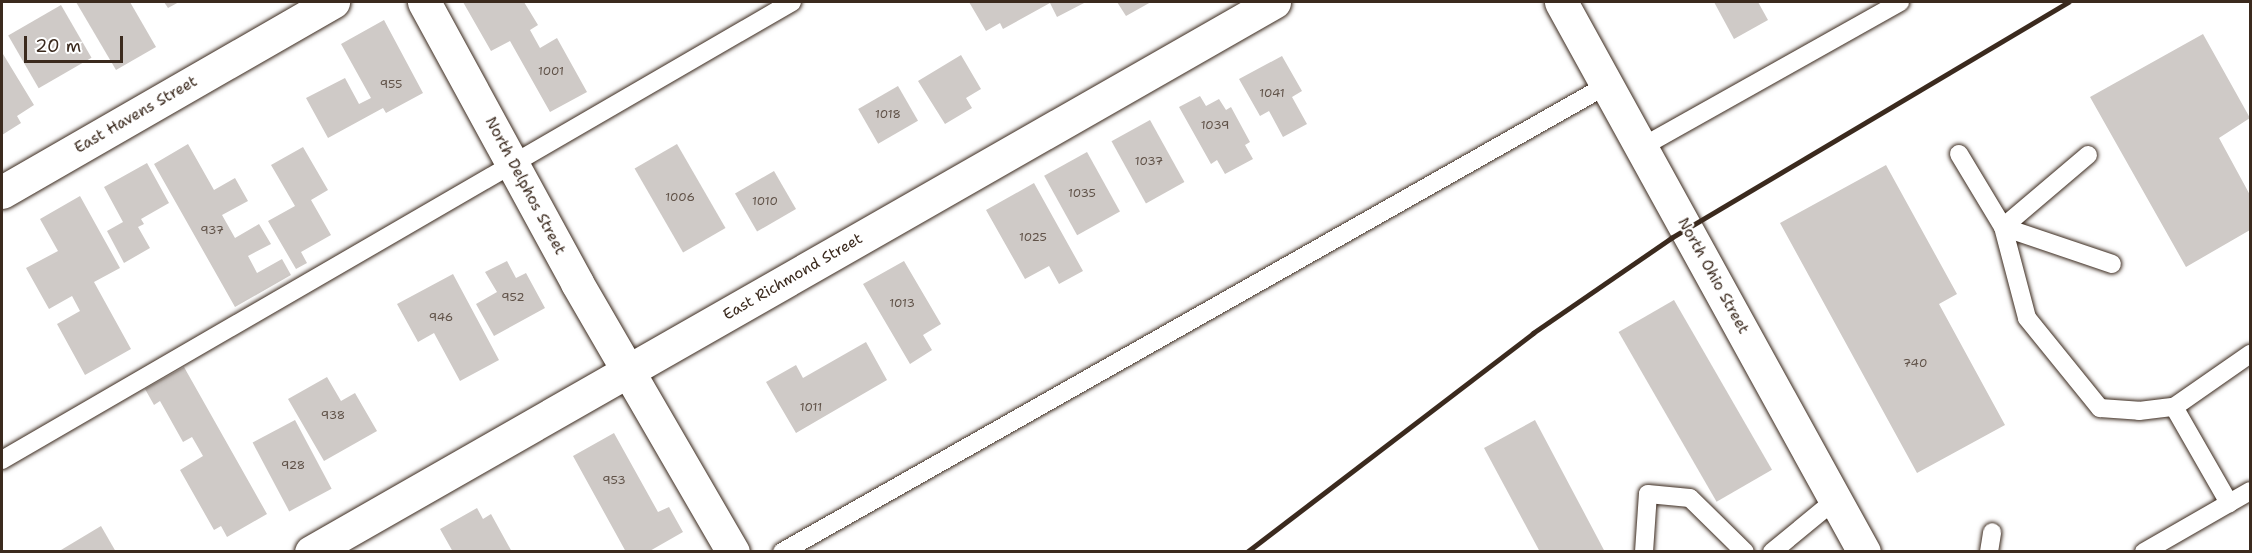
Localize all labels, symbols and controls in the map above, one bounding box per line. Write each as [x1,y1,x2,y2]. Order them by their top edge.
scale bar [27,24,126,62]
text: 20 m [35,34,81,58]
house number: 1001 [538,65,564,79]
street label: East Havens Street [71,73,201,157]
house number: 955 [380,78,402,92]
house number: 1041 [1259,87,1285,101]
house number: 1018 [875,108,901,122]
street label: North Delphos Street [481,114,569,258]
house number: 1039 [1201,119,1229,133]
house number: 1037 [1135,155,1163,169]
house number: 1035 [1068,187,1096,201]
house number: 1006 [665,191,695,205]
house number: 1010 [752,195,778,209]
street label: North Ohio Street [1674,215,1752,337]
house number: 937 [200,224,224,238]
street label: East Richmond Street [720,230,866,324]
house number: 1025 [1019,231,1047,245]
house number: 952 [501,291,525,305]
house number: 1013 [889,297,915,311]
house number: 946 [429,311,453,325]
house number: 740 [1903,357,1927,371]
house number: 1011 [800,401,822,415]
house number: 938 [321,409,345,423]
house number: 928 [281,459,305,473]
house number: 953 [602,474,626,488]

